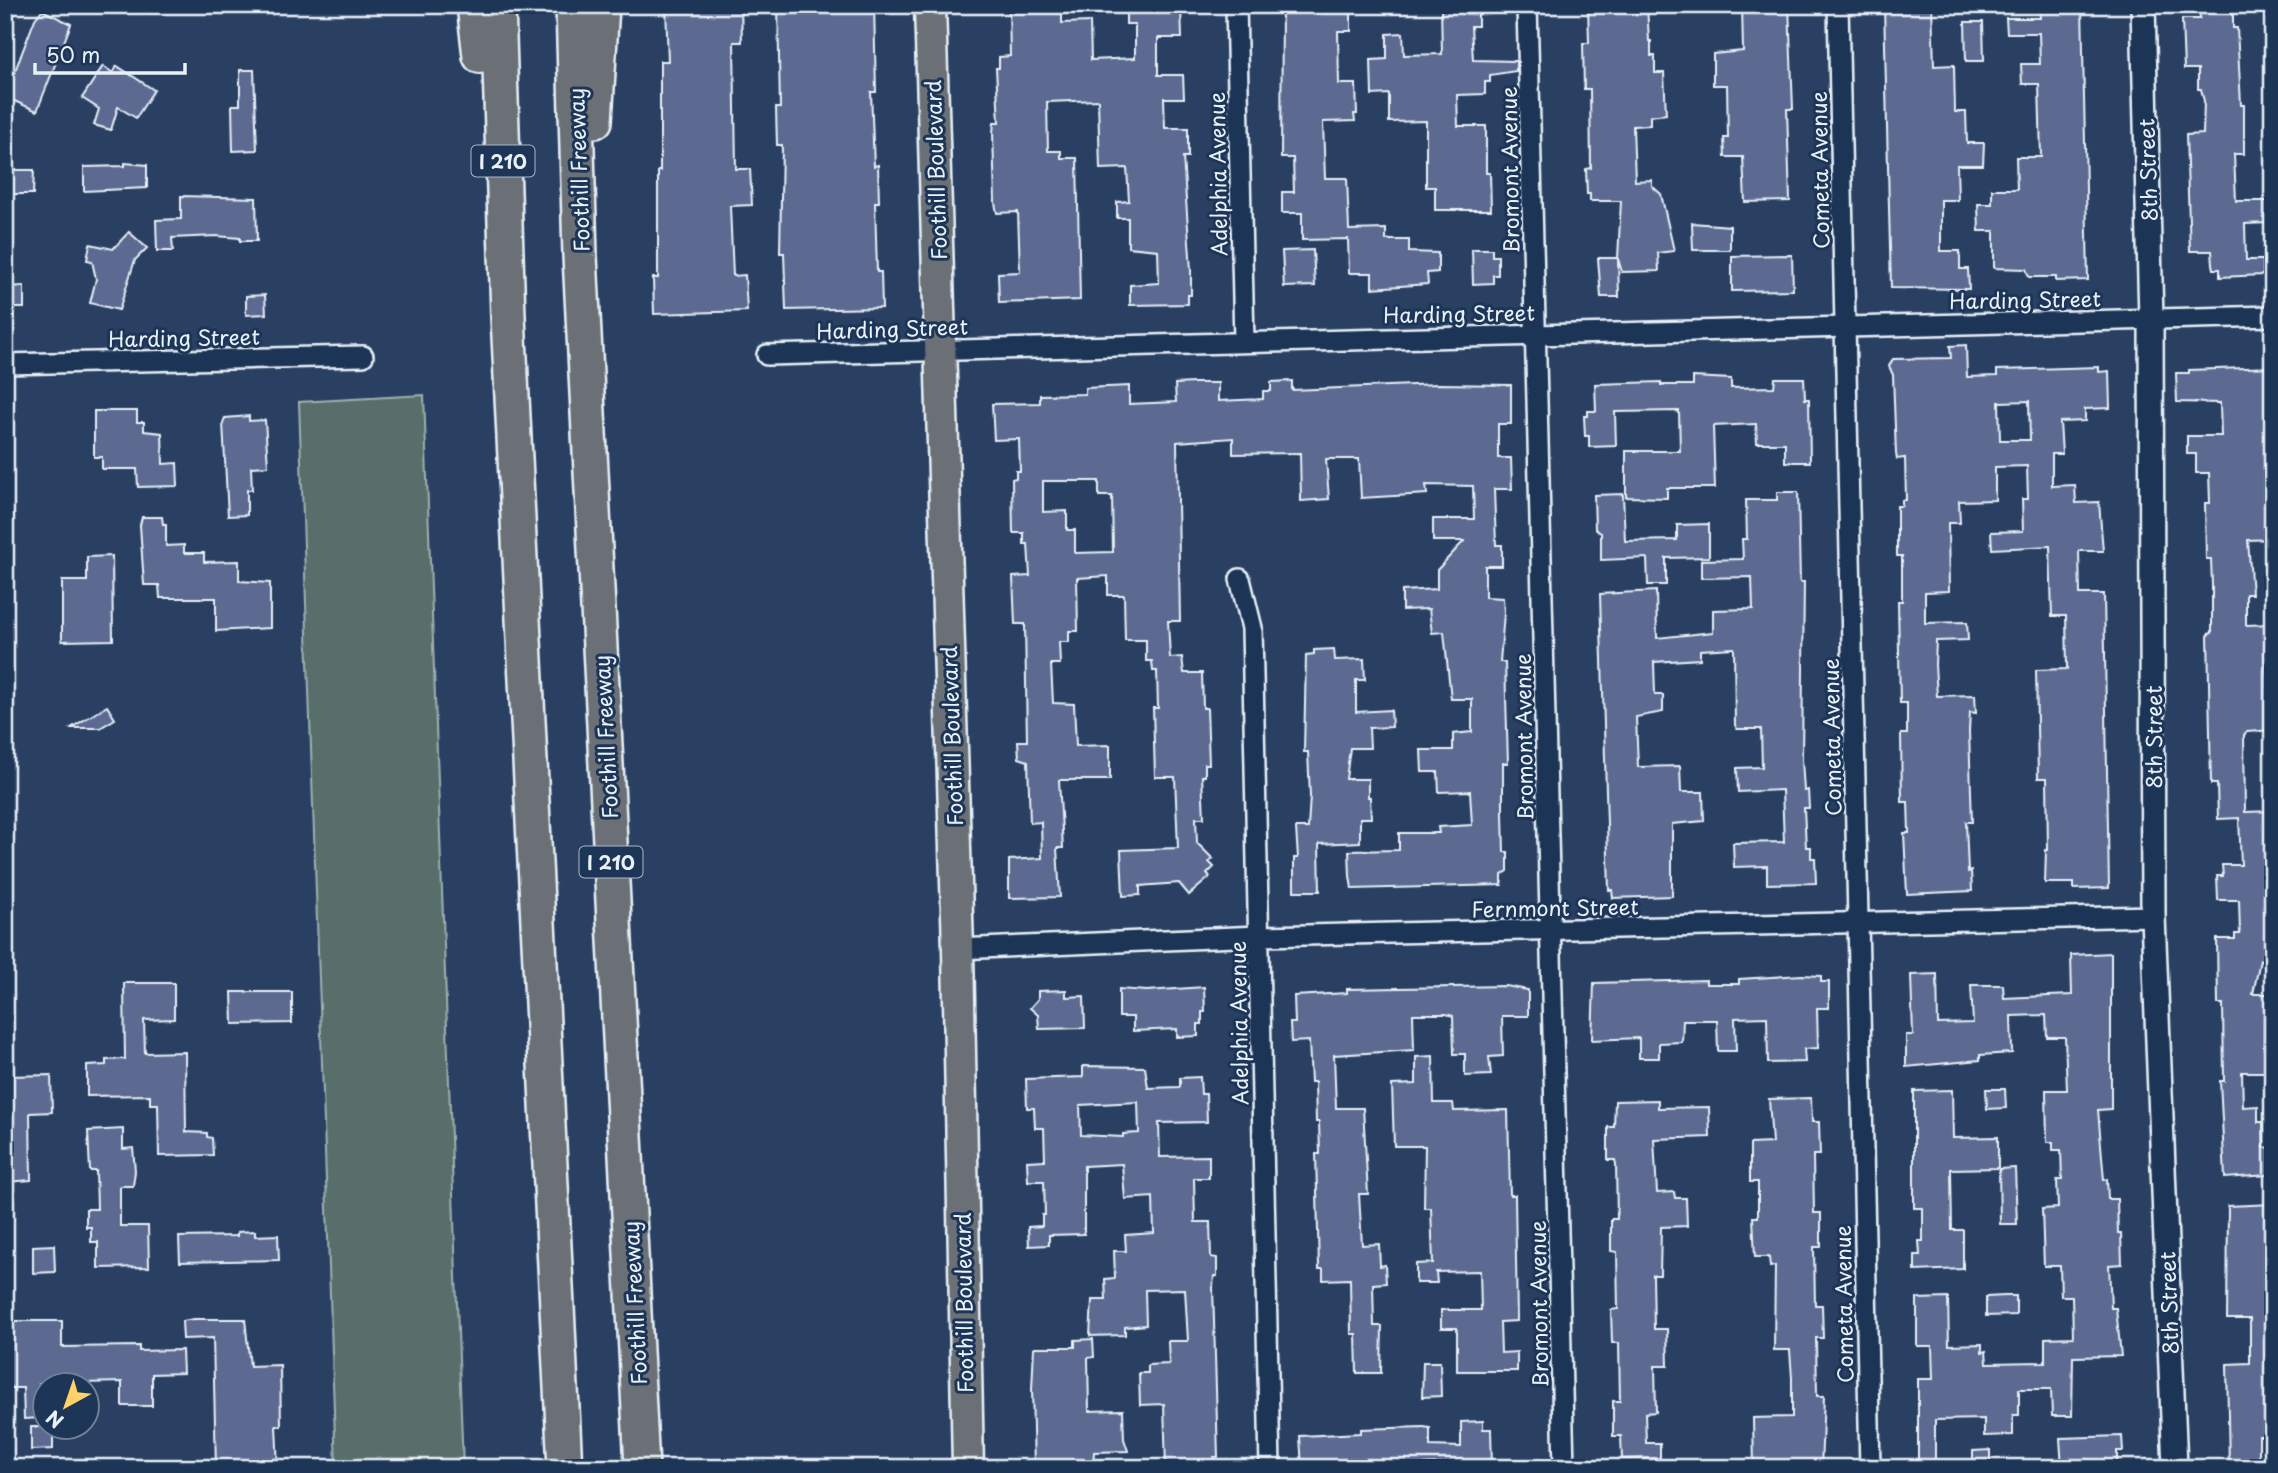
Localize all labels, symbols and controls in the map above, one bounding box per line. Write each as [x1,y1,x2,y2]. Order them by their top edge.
scale bar [35,32,186,76]
text: 50 m [46,38,100,70]
street label: Foothill Boulevard [916,79,954,261]
street label: Bromont Avenue [1492,86,1526,254]
street label: Foothill Freeway [559,87,597,253]
street label: Cometa Avenue [1802,91,1836,249]
street label: Adelphia Avenue [1200,92,1234,256]
street label: 8th Street [2129,118,2165,222]
road number: I 210 [472,146,534,176]
street label: Harding Street [1949,282,2101,316]
street label: Harding Street [1383,296,1535,330]
street label: Harding Street [815,309,969,347]
street label: Harding Street [108,320,260,354]
street label: Foothill Boulevard [932,645,970,827]
street label: Bromont Avenue [1506,653,1540,821]
street label: Foothill Freeway [585,654,625,820]
street label: Cometa Avenue [1814,658,1848,816]
street label: 8th Street [2137,685,2169,789]
road number: I 210 [580,846,642,877]
street label: Fernmont Street [1471,890,1639,924]
street label: Adelphia Avenue [1221,941,1255,1105]
street label: Foothill Boulevard [945,1212,981,1393]
street label: Foothill Freeway [614,1220,654,1386]
street label: Bromont Avenue [1521,1220,1555,1388]
street label: Cometa Avenue [1826,1225,1860,1383]
street label: 8th Street [2150,1251,2186,1355]
north arrow [32,1372,102,1442]
text: N [40,1404,69,1435]

